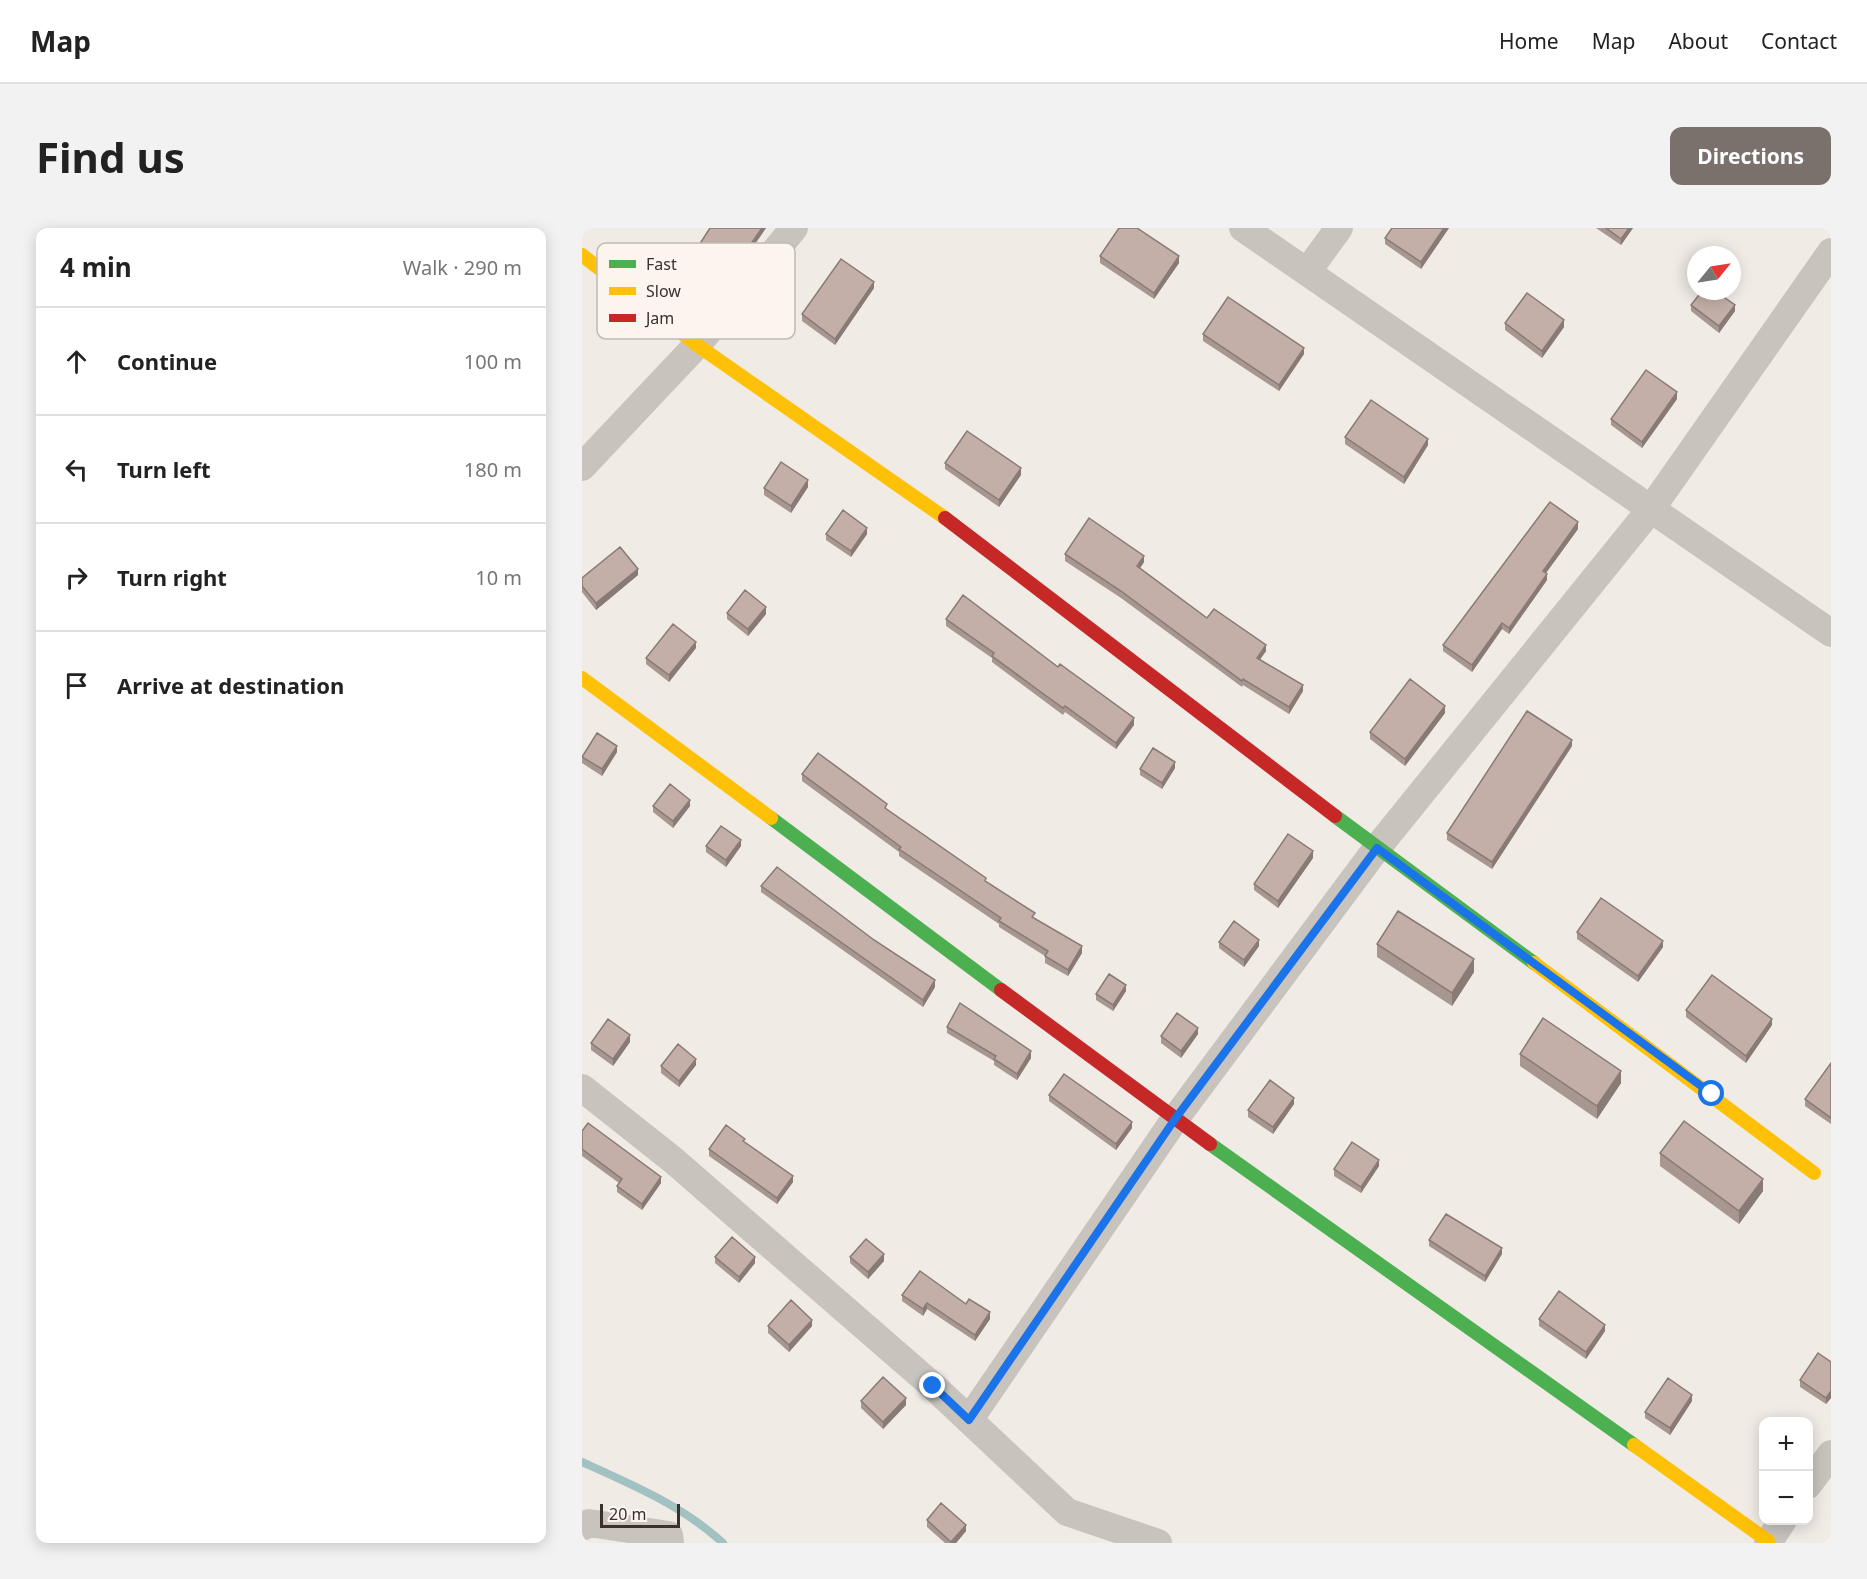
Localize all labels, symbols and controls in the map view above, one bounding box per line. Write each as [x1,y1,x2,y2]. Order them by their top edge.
text: Map [30,22,91,60]
text: Home [1499,27,1559,55]
text: Map [1592,27,1635,55]
text: About [1668,27,1728,55]
text: Contact [1761,27,1837,55]
button: Directions [1670,127,1831,185]
text: Find us [36,128,185,185]
legend [597,243,795,339]
north arrow [1687,246,1741,300]
text: 4 min [60,249,132,285]
text: Fast [646,253,677,275]
text: Walk · 290 m [403,254,522,281]
text: Slow [646,280,681,302]
text: Jam [644,307,674,329]
icon: ahead [60,345,93,378]
text: Continue [117,346,217,376]
text: 100 m [464,348,522,375]
icon: left [60,453,93,486]
text: Turn left [117,454,211,484]
text: 180 m [464,456,522,483]
icon: right [60,561,93,594]
text: Turn right [117,562,227,592]
text: 10 m [475,564,522,591]
icon: arrive [60,669,93,702]
text: Arrive at destination [117,670,344,700]
route start [1698,1080,1724,1106]
route end [919,1372,945,1398]
map controls [1759,1417,1813,1525]
button: + [1759,1417,1813,1471]
button: − [1759,1471,1813,1525]
scale bar [600,1501,680,1528]
text: 20 m [609,1503,646,1525]

